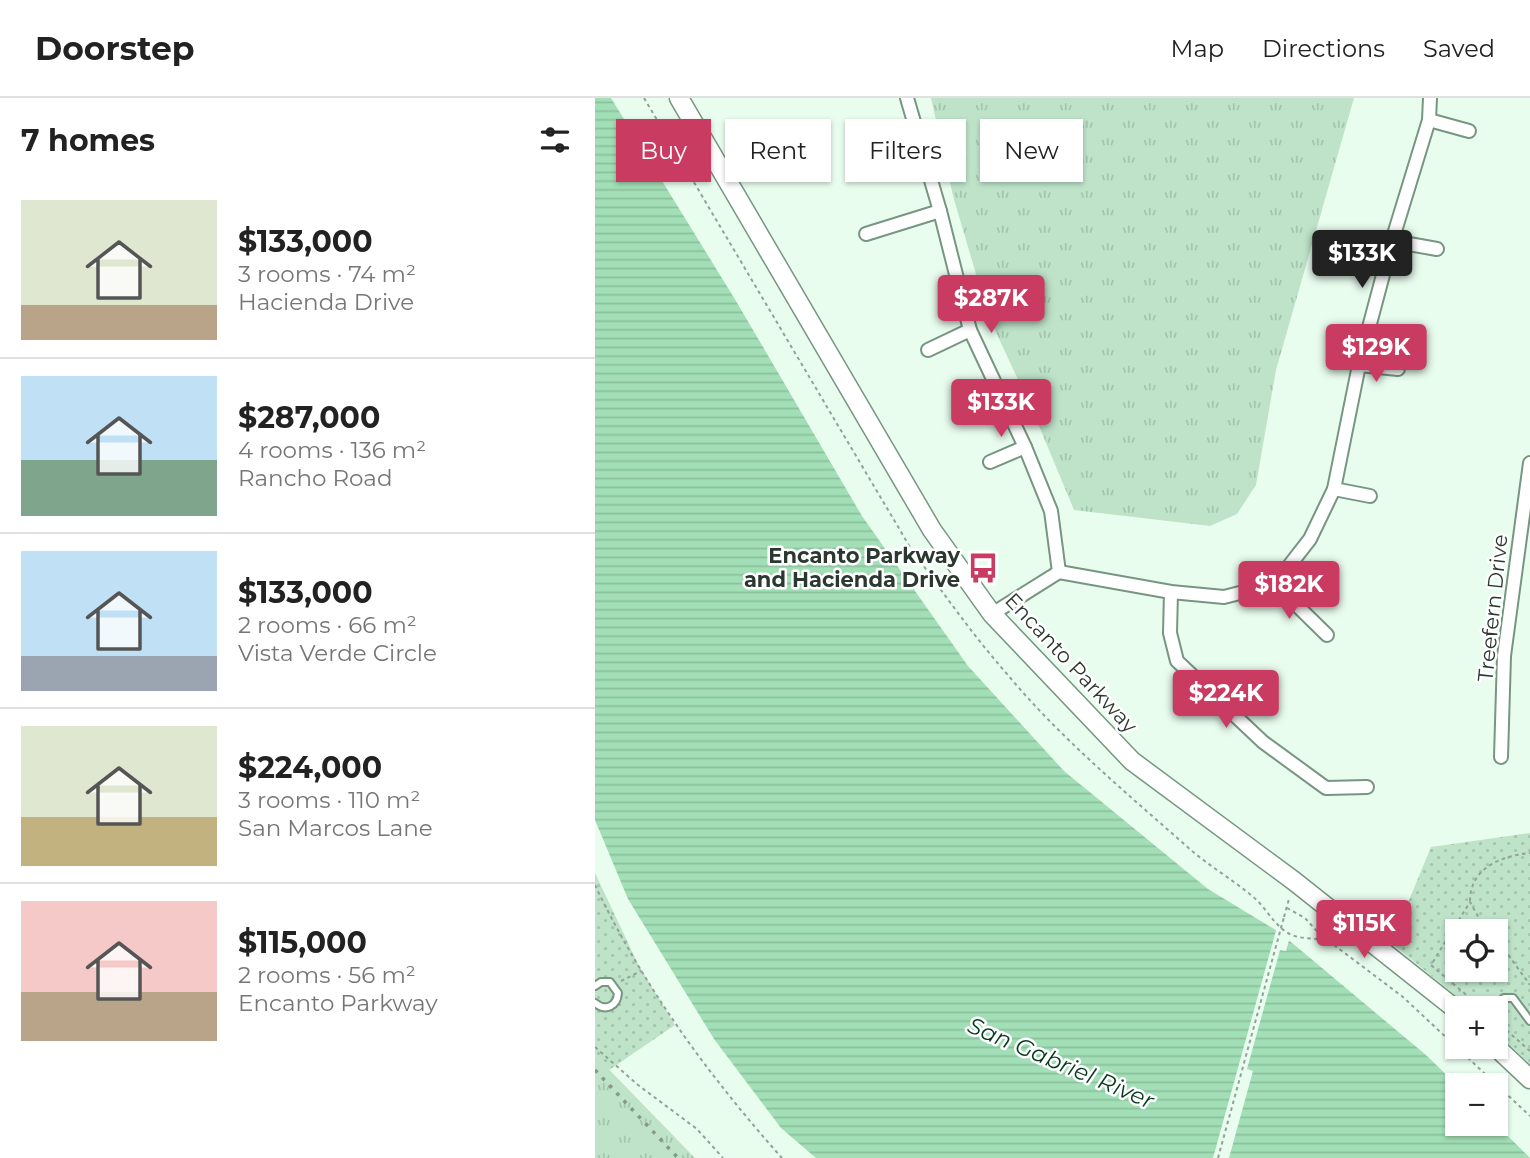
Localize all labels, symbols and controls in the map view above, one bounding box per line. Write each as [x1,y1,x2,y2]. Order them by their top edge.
text: Doorstep [35,28,195,68]
text: Map [1171,34,1224,63]
text: Directions [1262,34,1385,63]
text: Saved [1423,34,1495,63]
chip: Buy [616,119,711,182]
chip: Rent [725,119,831,182]
chip: Filters [845,119,966,182]
chip: New [980,119,1083,182]
icon: filters [536,121,574,159]
text: 7 homes [21,122,155,159]
text: $133,000 [238,223,373,260]
icon: home [77,228,161,312]
pin: $133K [1313,230,1411,290]
text: $133K [1328,239,1396,267]
text: 3 rooms · 74 m² [238,260,416,288]
pin: $287K [942,275,1040,335]
text: $287K [954,284,1028,312]
text: Hacienda Drive [238,288,414,316]
pin: $129K [1327,324,1425,384]
text: $129K [1342,333,1410,361]
pin: $133K [952,380,1050,439]
text: $133K [967,388,1035,416]
text: $287,000 [238,399,380,436]
icon: home [77,404,161,488]
text: 4 rooms · 136 m² [238,436,426,464]
text: Rancho Road [238,464,393,492]
street label: Treefern Drive [1472,533,1513,683]
place label: Encanto Parkway and Hacienda Drive [744,543,960,592]
bus stop icon: Encanto Parkway and Hacienda Drive [966,551,1000,585]
pin: $182K [1240,561,1338,621]
text: $182K [1254,570,1324,598]
text: $133,000 [238,574,373,611]
icon: home [77,579,161,663]
street label: Encanto Parkway [1000,587,1143,738]
text: 2 rooms · 66 m² [238,611,417,639]
text: Vista Verde Circle [238,639,437,667]
pin: $224K [1177,670,1275,730]
text: $224K [1189,679,1263,707]
text: $224,000 [238,749,382,786]
icon: home [77,754,161,838]
text: 3 rooms · 110 m² [238,786,420,814]
text: San Marcos Lane [238,814,433,842]
pin: $115K [1315,900,1413,960]
text: $115K [1332,909,1396,937]
map controls [1445,919,1508,1136]
button: locate [1445,919,1508,982]
text: $115,000 [238,924,367,961]
icon: home [77,929,161,1013]
text: 2 rooms · 56 m² [238,961,416,989]
text: Encanto Parkway [238,989,438,1017]
button: + [1445,996,1508,1059]
water label: San Gabriel River [964,1011,1159,1115]
button: − [1445,1073,1508,1136]

